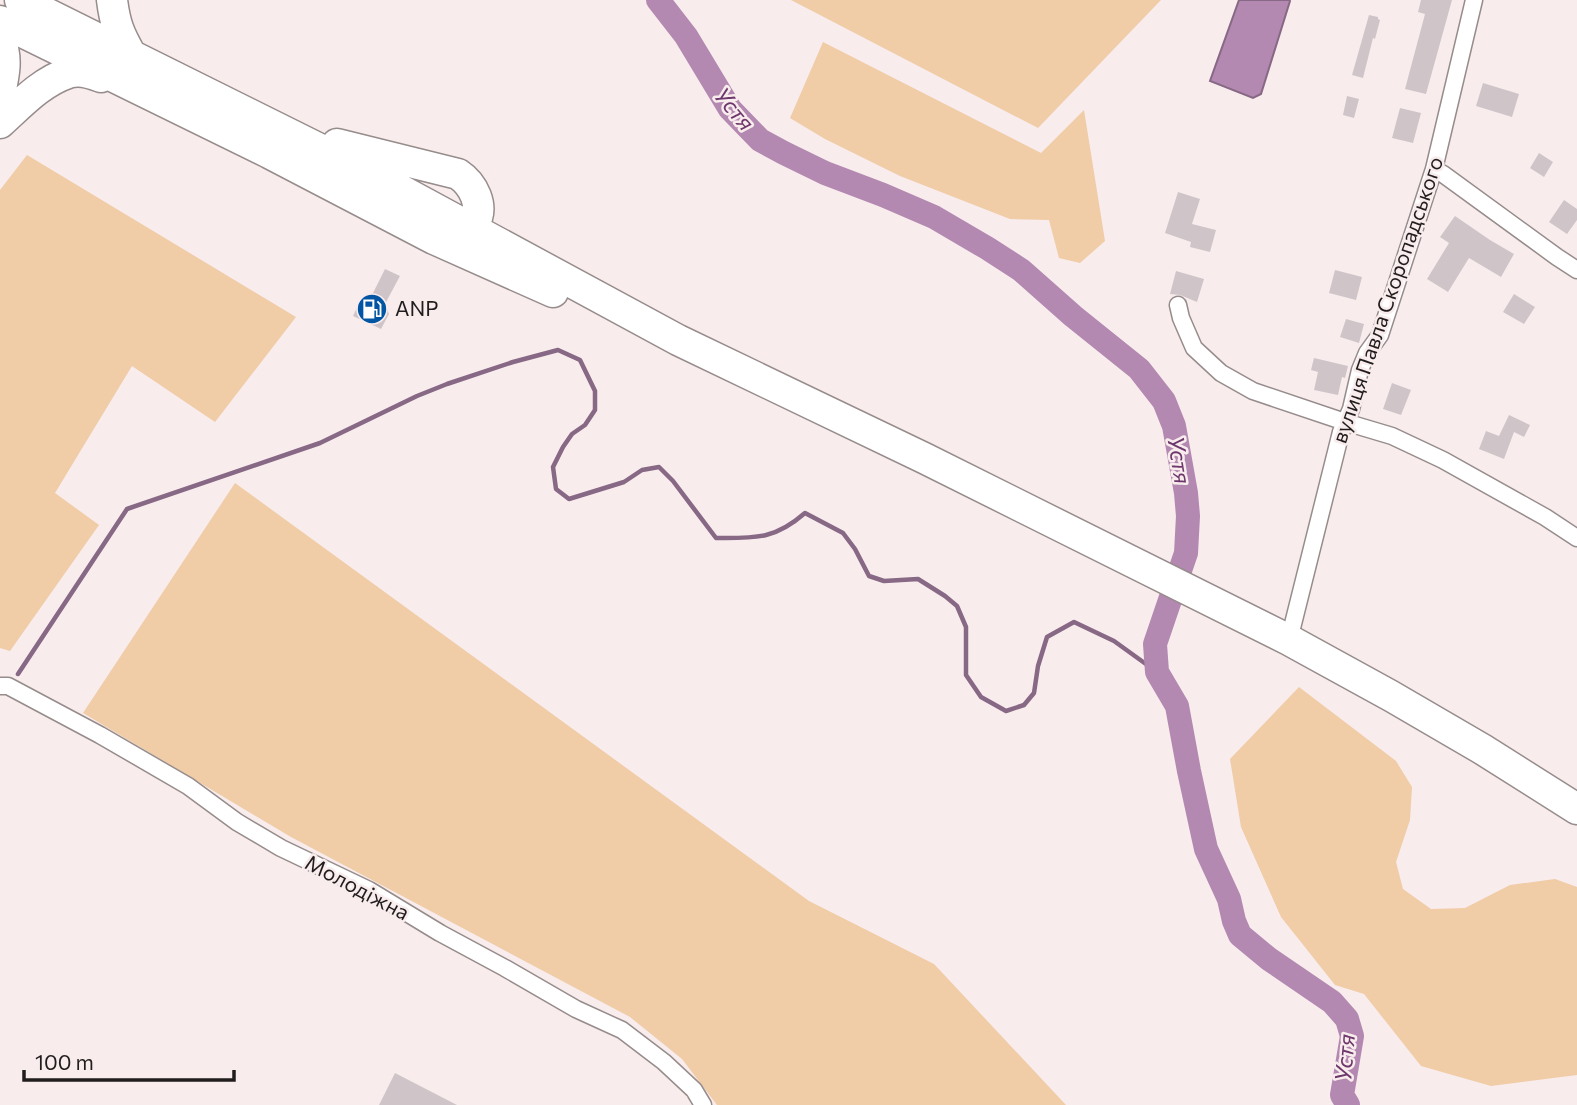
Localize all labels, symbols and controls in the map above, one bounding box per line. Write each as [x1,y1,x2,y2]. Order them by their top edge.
water label: Устя [709,81,761,136]
street label: вулиця Павла Скоропадського [1326,153,1447,446]
fuel station icon: ANP [355,292,389,326]
place label: ANP [395,295,439,320]
water label: Устя [1162,434,1198,486]
street label: Молодіжна [301,849,414,925]
water label: Устя [1328,1033,1360,1083]
scale bar [24,1038,234,1082]
text: 100 m [35,1049,94,1074]

